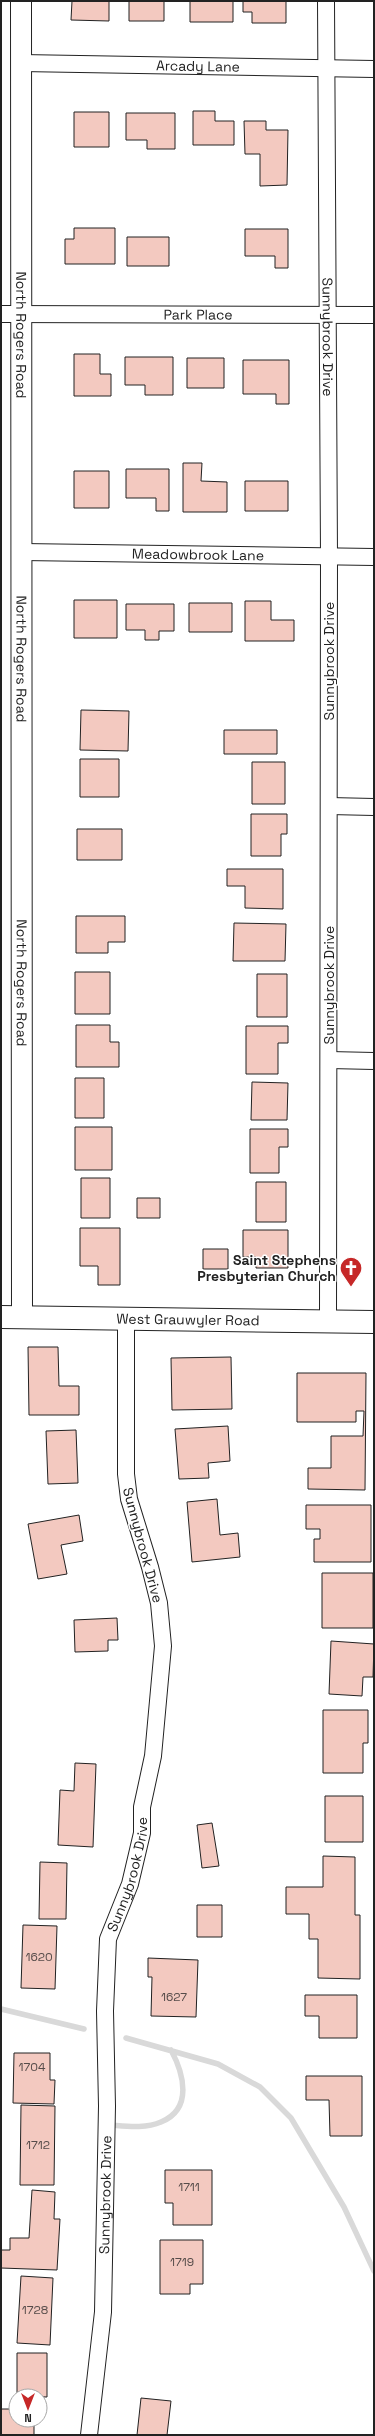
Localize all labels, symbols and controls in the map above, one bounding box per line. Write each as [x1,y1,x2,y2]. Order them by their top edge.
street label: Arcady Lane [156,56,240,76]
street label: North Rogers Road [12,271,30,399]
street label: Sunnybrook Drive [318,277,337,397]
street label: Park Place [163,305,233,324]
street label: Meadowbrook Lane [132,545,264,564]
street label: North Rogers Road [12,595,31,723]
street label: Sunnybrook Drive [320,602,338,720]
street label: North Rogers Road [13,919,31,1047]
street label: Sunnybrook Drive [320,926,338,1044]
place label: Saint Stephens Presbyterian Church [197,1251,336,1285]
church icon: Saint Stephens Presbyterian Church [338,1255,364,1288]
street label: West Grauwyler Road [116,1310,260,1329]
street label: Sunnybrook Drive [119,1485,167,1605]
street label: Sunnybrook Drive [103,1817,151,1934]
house number: 1620 [25,1949,53,1965]
house number: 1627 [161,1989,187,2005]
house number: 1704 [19,2059,46,2075]
street label: Sunnybrook Drive [95,2135,115,2254]
house number: 1712 [26,2137,50,2153]
house number: 1711 [178,2179,200,2195]
house number: 1719 [170,2254,194,2270]
house number: 1728 [22,2302,48,2318]
north arrow [8,2388,48,2428]
text: N [24,2411,32,2425]

